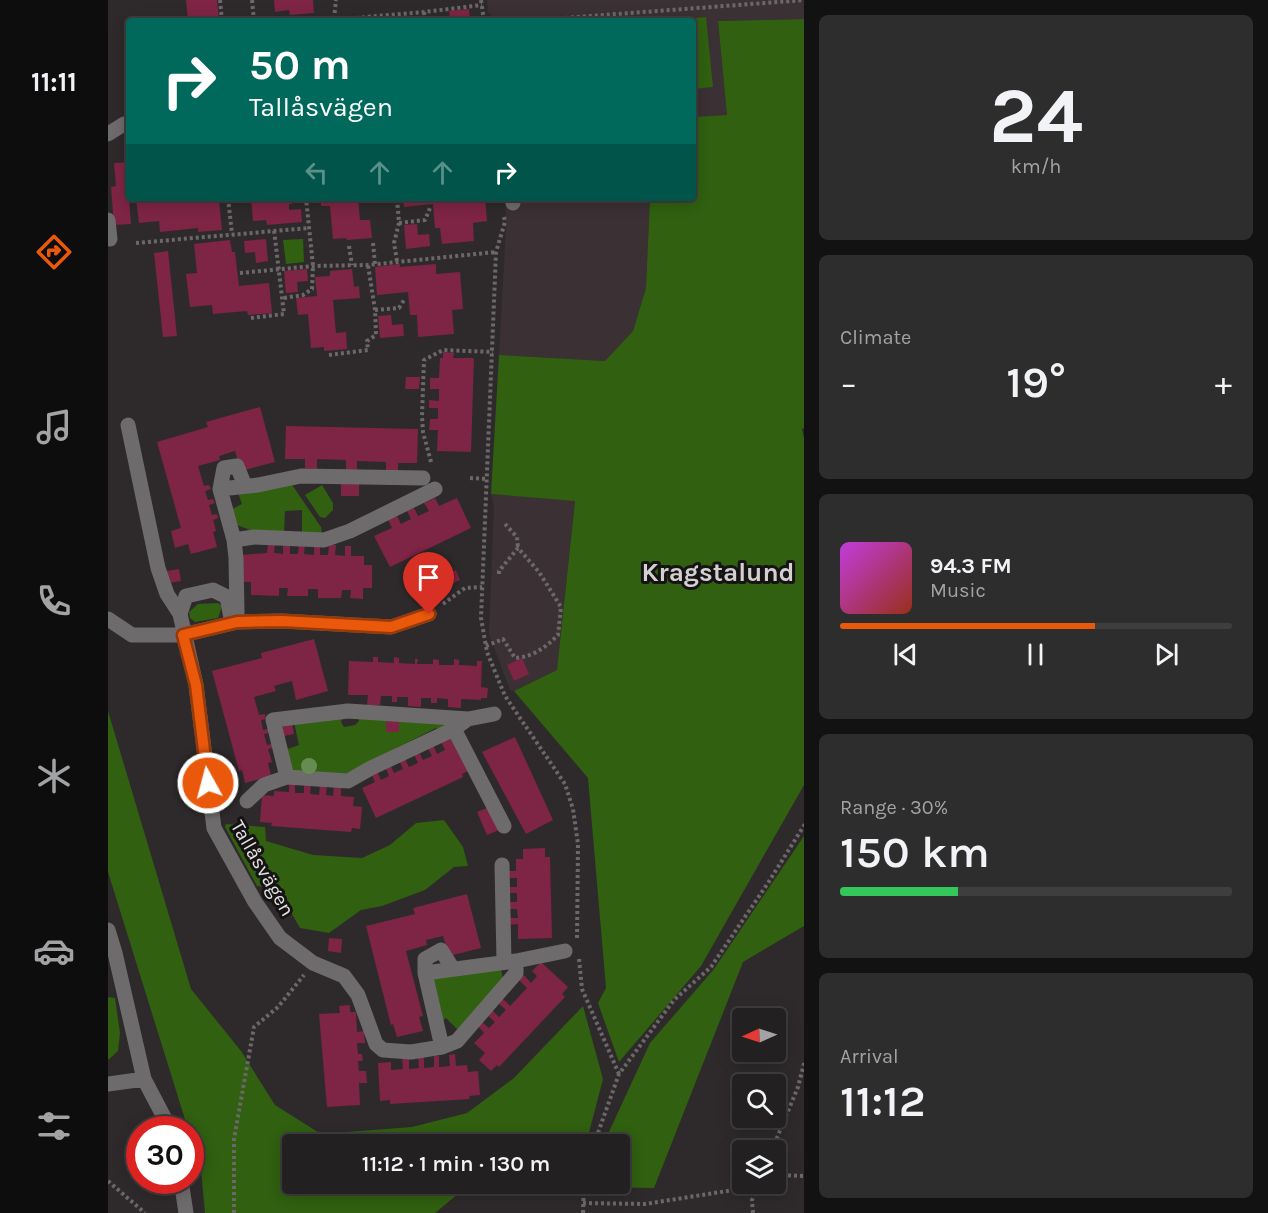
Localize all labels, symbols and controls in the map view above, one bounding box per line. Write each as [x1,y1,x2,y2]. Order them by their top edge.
text: 50 m [249,40,351,90]
icon: right [150,42,228,120]
text: 11:11 [31,66,77,98]
text: 24 [989,70,1083,162]
text: Tallåsvägen [249,91,393,123]
text: km/h [1011,155,1061,178]
icon: left [300,156,333,189]
icon: ahead [363,156,396,189]
icon: ahead [426,156,459,189]
icon: right [489,156,522,189]
icon: directions [33,231,75,273]
text: Climate [840,326,911,349]
text: 19° [1006,356,1066,408]
text: − [840,364,857,402]
text: + [1215,364,1232,402]
icon: music [33,406,75,448]
pin [403,552,454,614]
text: 94.3 FM [930,553,1012,579]
district label: Kragstalund [641,557,795,588]
icon: arrive [412,561,445,594]
text: Music [930,579,986,602]
icon: phone [33,580,75,622]
icon: previous [889,638,922,671]
icon: pause [1019,638,1052,671]
icon: next [1150,638,1183,671]
position arrow [176,751,240,815]
icon: climate [33,755,75,797]
text: Range · 30% [840,796,948,819]
street label: Tallåsvägen [226,816,299,920]
text: 150 km [840,826,990,878]
icon: car [33,930,75,972]
north arrow [732,1008,786,1062]
map controls [732,1008,786,1194]
text: Arrival [840,1045,899,1068]
button: search [732,1074,786,1128]
text: 11:12 [840,1075,926,1127]
icon: filters [33,1105,75,1147]
speed limit sign: 30 [126,1116,204,1194]
button: layers [732,1140,786,1194]
text: 11:12 · 1 min · 130 m [362,1151,550,1177]

